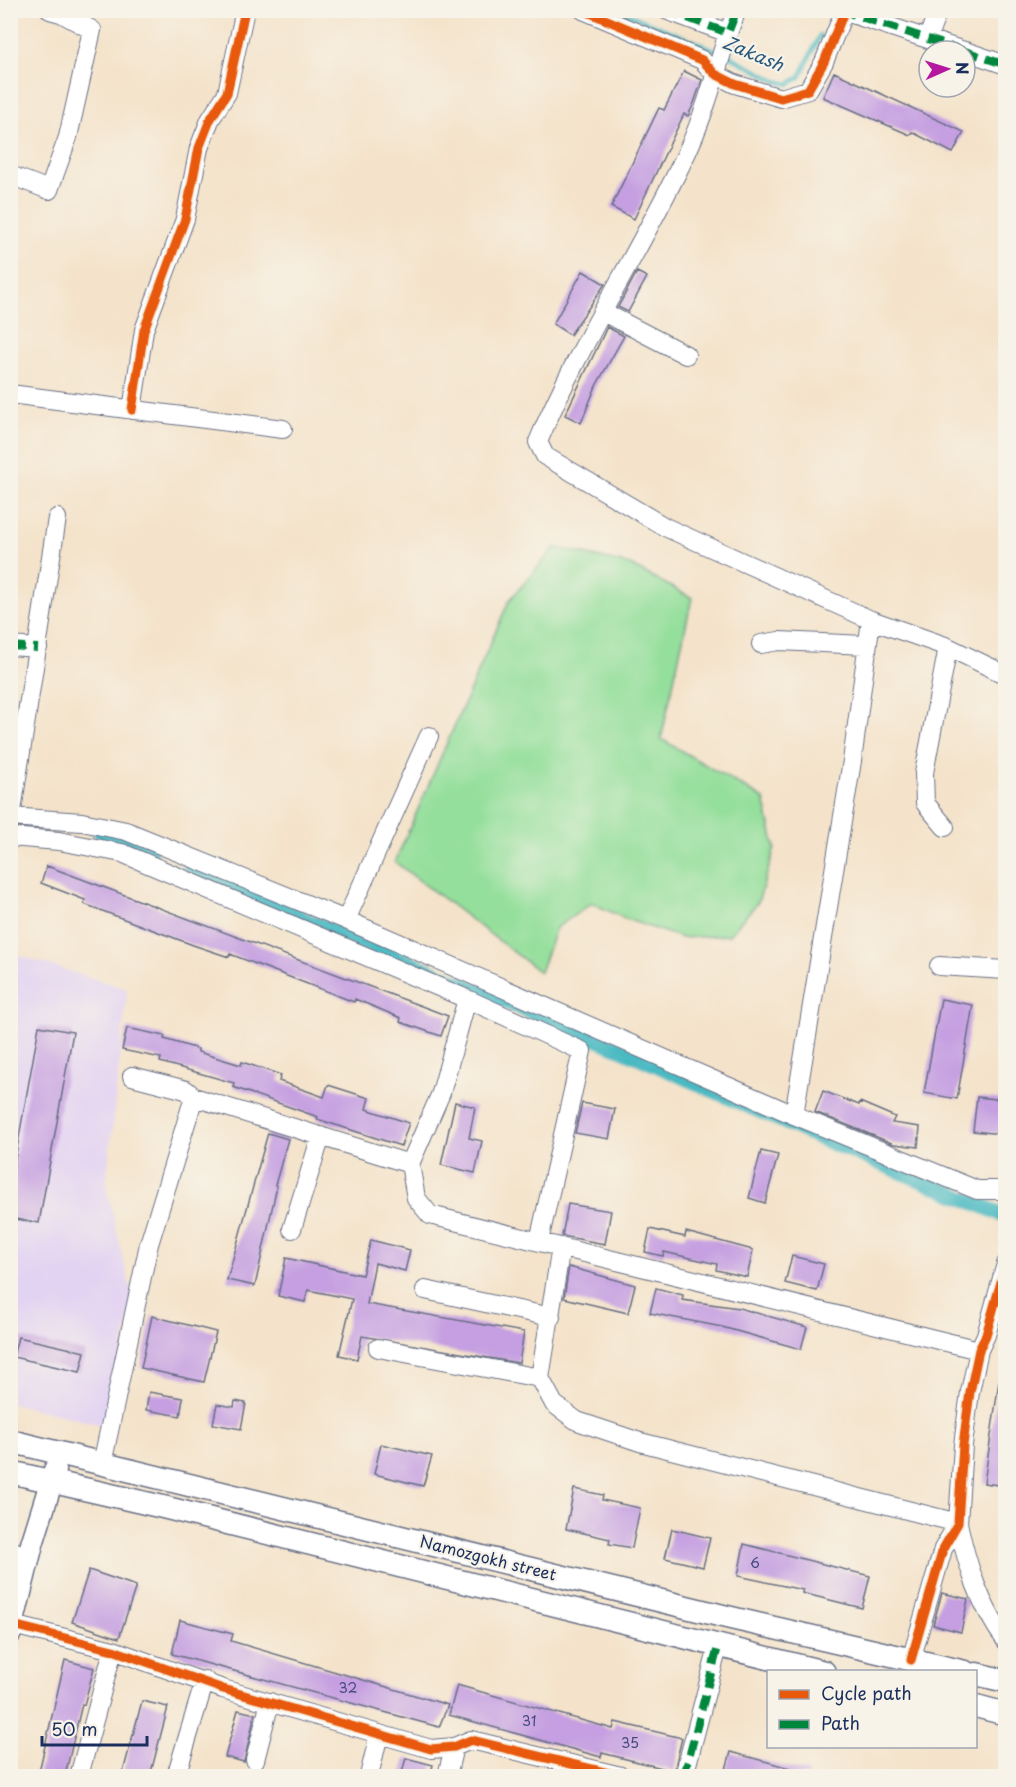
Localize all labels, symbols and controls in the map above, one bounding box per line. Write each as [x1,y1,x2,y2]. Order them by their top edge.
water label: Zakash [719,28,789,78]
north arrow [917,39,977,99]
text: N [951,61,975,75]
street label: Namozgokh street [417,1528,560,1586]
house number: 6 [750,1552,760,1573]
legend [767,1670,977,1748]
house number: 32 [339,1677,357,1698]
text: Cycle path [821,1679,912,1706]
scale bar [42,1709,147,1747]
text: Path [821,1709,860,1736]
house number: 31 [522,1710,536,1731]
text: 50 m [51,1715,98,1742]
house number: 35 [621,1732,639,1753]

